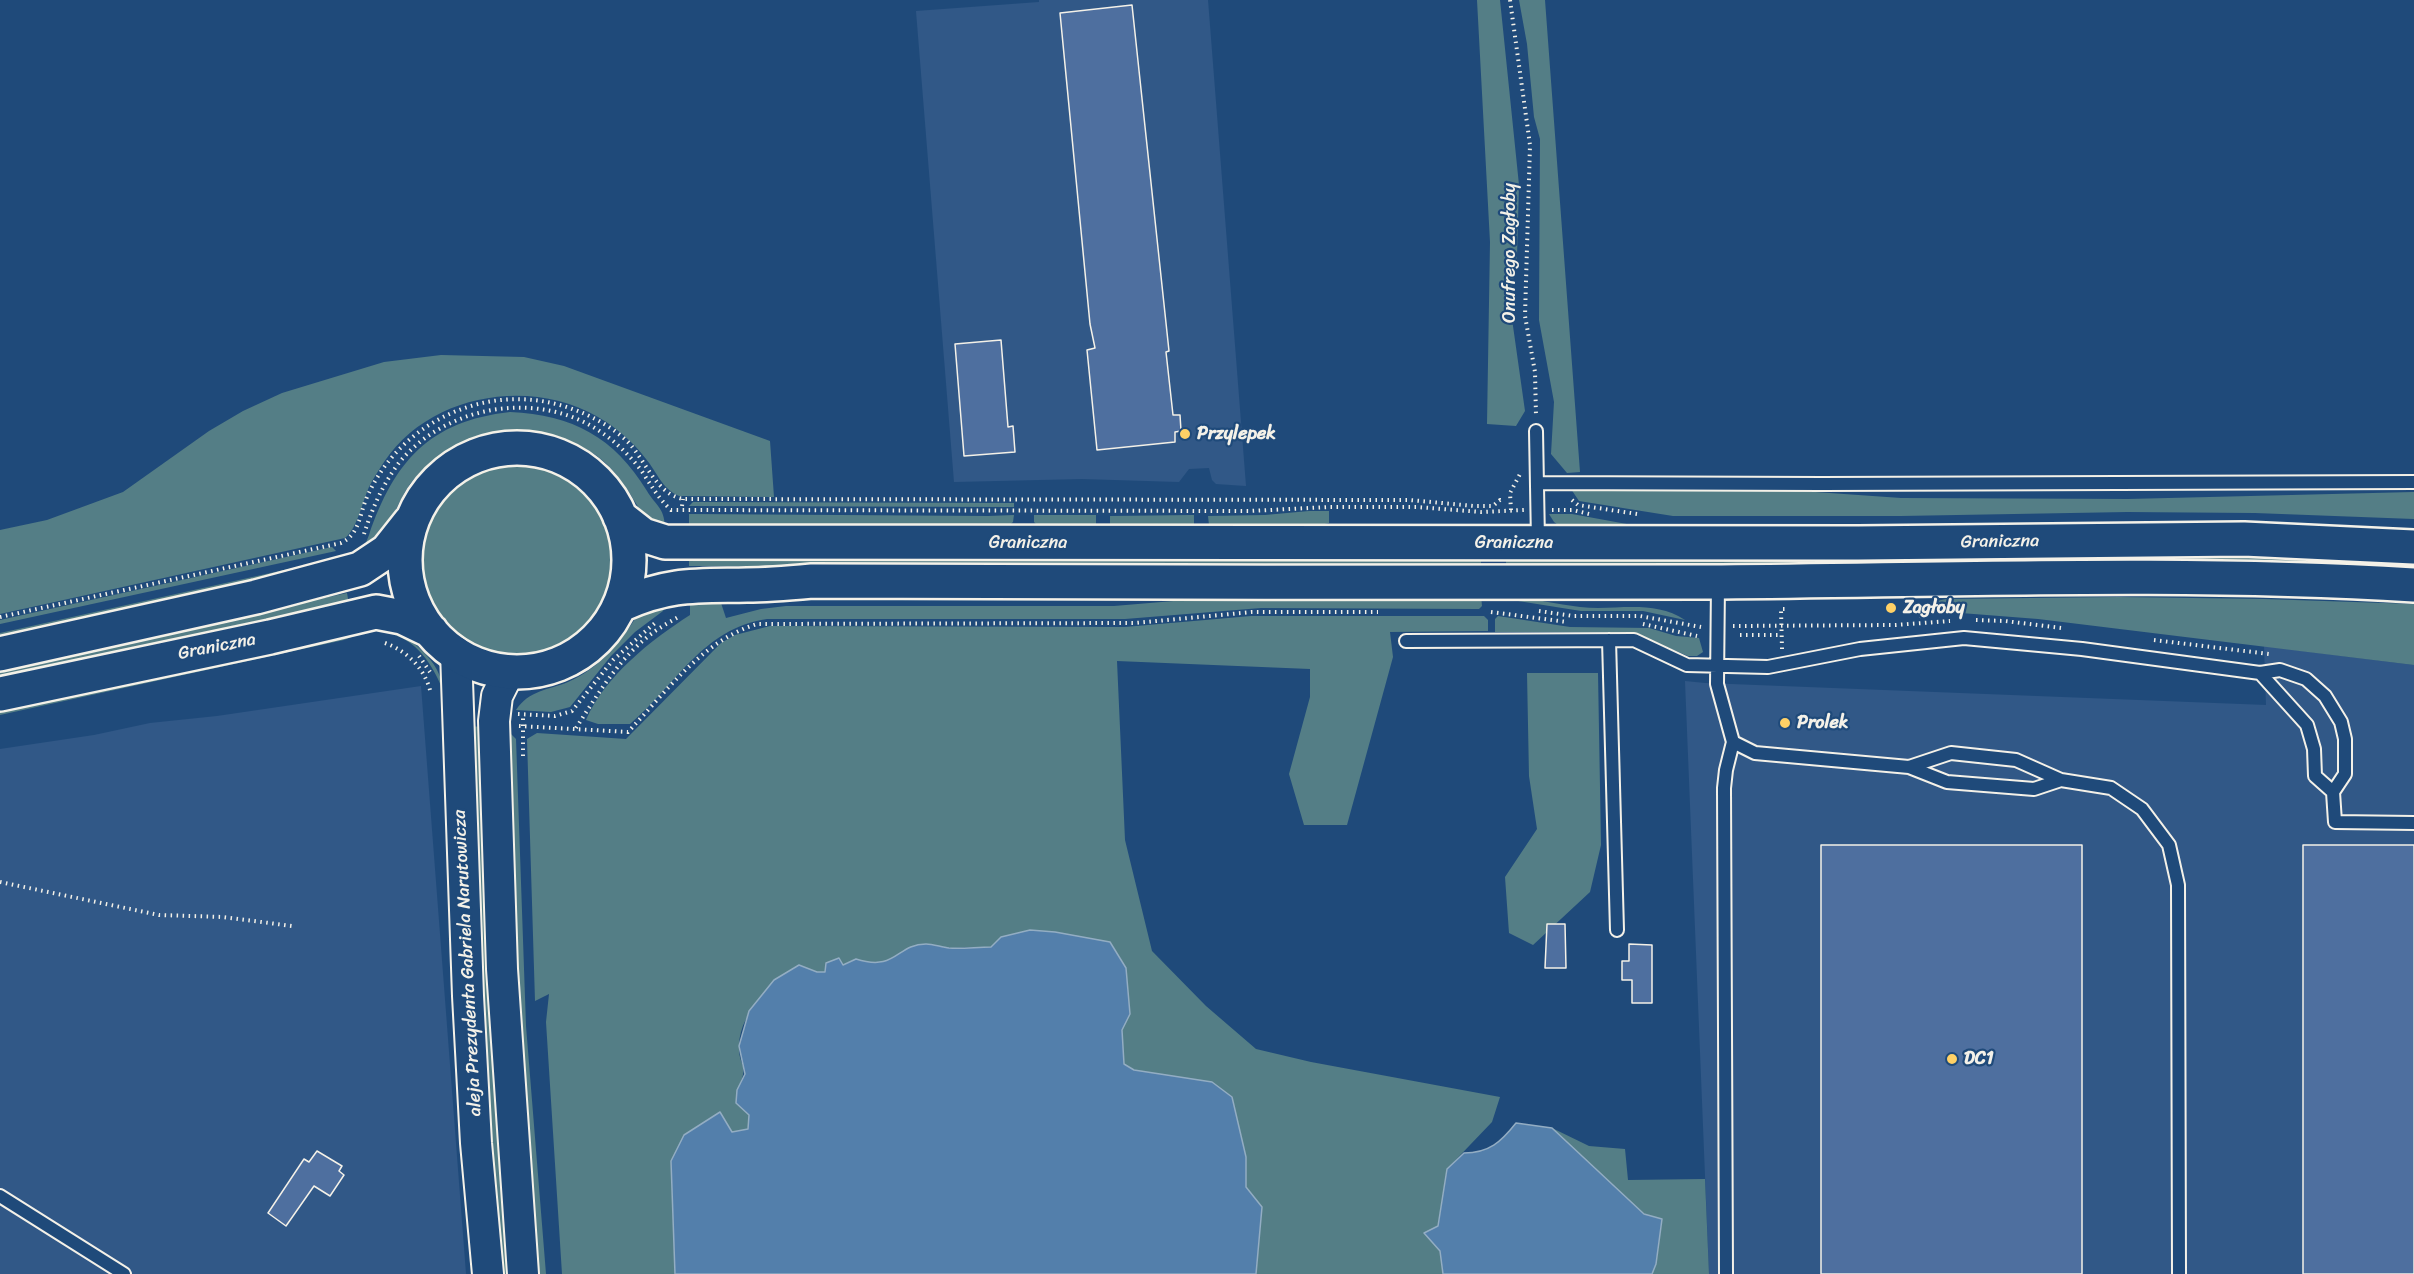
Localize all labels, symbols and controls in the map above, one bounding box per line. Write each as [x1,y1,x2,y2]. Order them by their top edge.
street label: Onufrego Zagłoby [1499,183,1521,323]
place label: Przylepek [1197,423,1276,445]
marker: Przylepek [1178,427,1192,441]
street label: Graniczna [1961,531,2039,553]
street label: Graniczna [989,532,1067,554]
street label: Graniczna [1475,532,1553,554]
place label: Zagłoby [1903,597,1965,619]
marker: Zagłoby [1884,601,1898,615]
street label: Graniczna [176,629,258,665]
place label: Prolek [1797,712,1848,734]
marker: Prolek [1778,716,1792,730]
street label: aleja Prezydenta Gabriela Narutowicza [449,809,487,1117]
place label: DC1 [1964,1048,1994,1070]
marker: DC1 [1945,1052,1959,1066]

